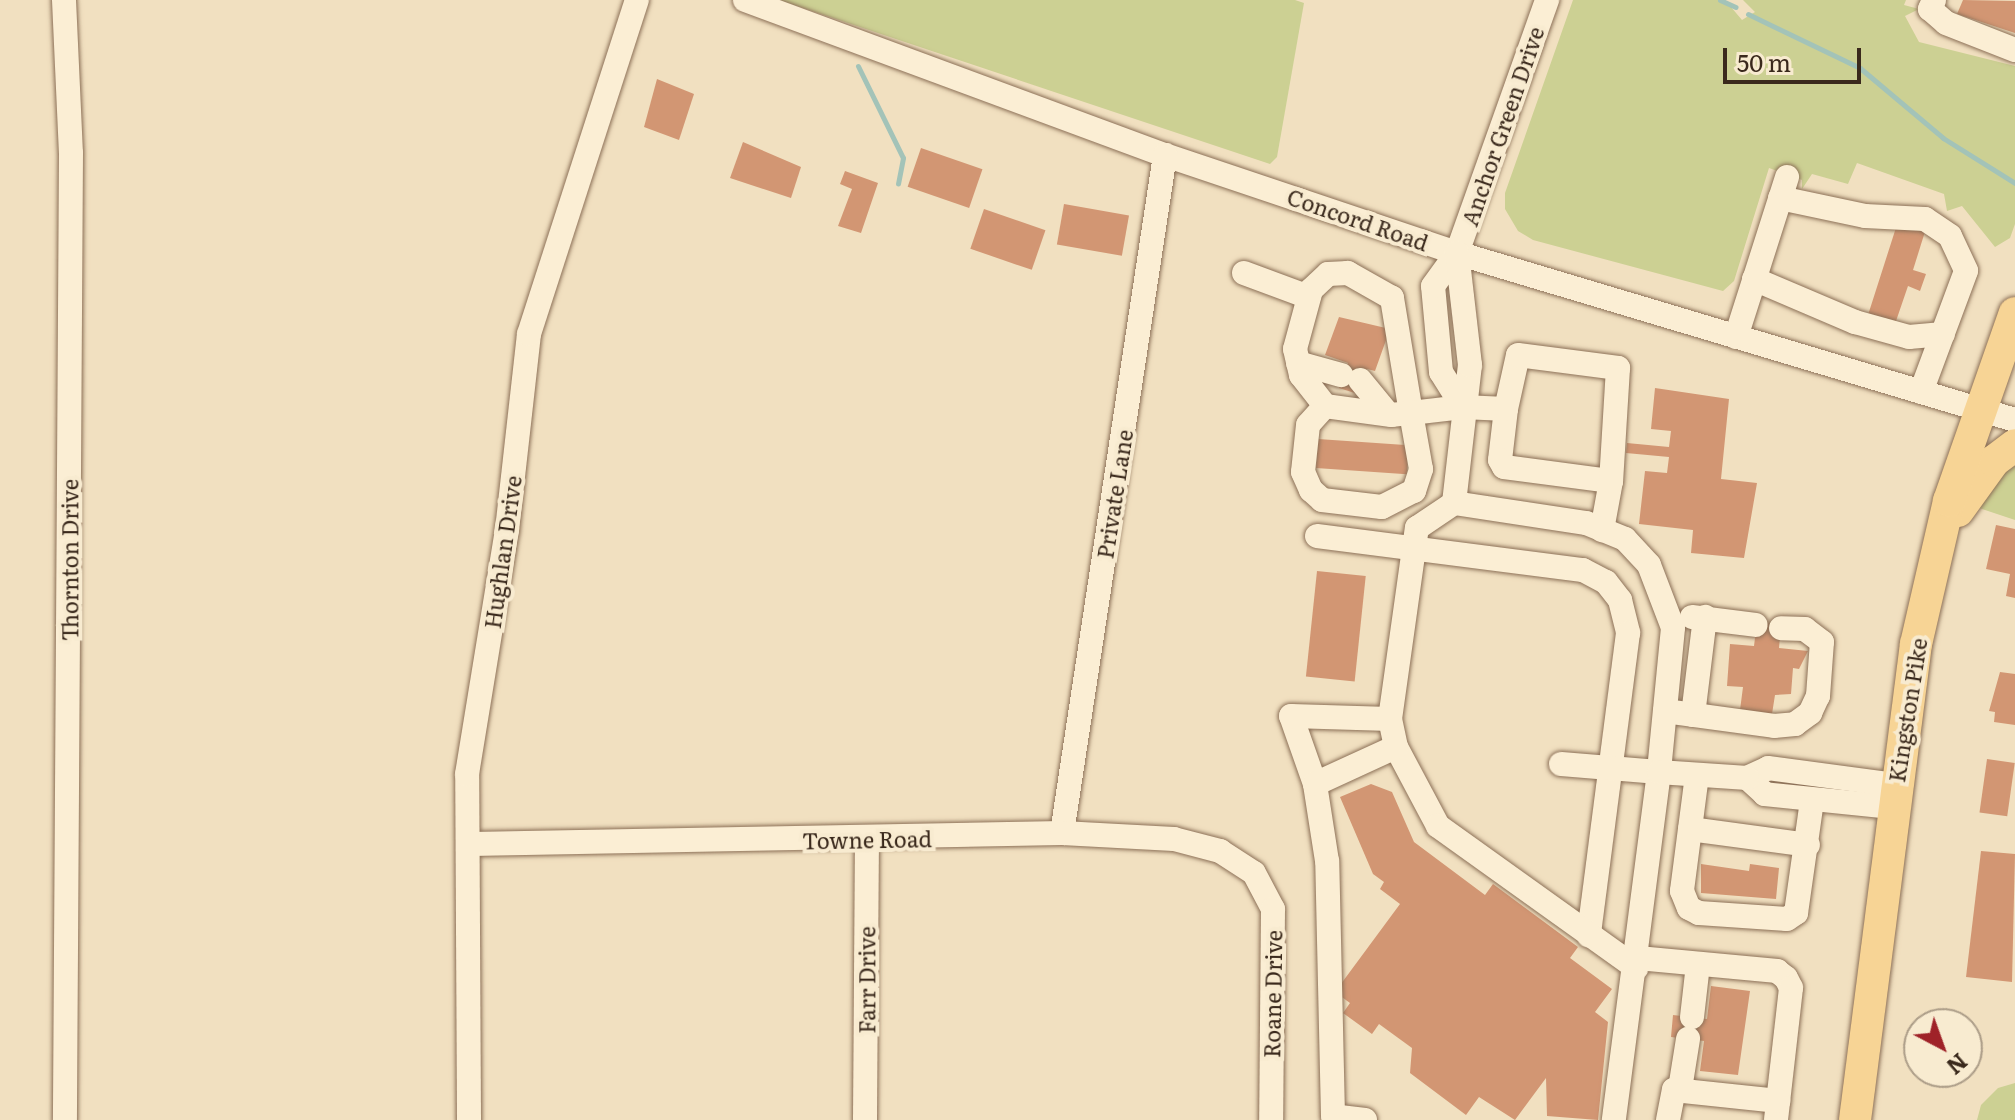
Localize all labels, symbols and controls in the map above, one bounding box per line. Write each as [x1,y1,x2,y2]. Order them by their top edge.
street label: Anchor Green Drive [1456,23,1548,229]
scale bar [1727,32,1865,82]
text: 50 m [1737,44,1791,79]
street label: Concord Road [1284,183,1432,255]
street label: Private Lane [1091,428,1137,560]
street label: Hughlan Drive [478,474,526,630]
street label: Thornton Drive [56,479,82,641]
street label: Kingston Pike [1883,636,1931,784]
street label: Towne Road [802,825,932,853]
street label: Farr Drive [853,926,879,1034]
street label: Roane Drive [1258,930,1286,1058]
north arrow [1903,1008,1983,1088]
text: N [1940,1046,1976,1083]

